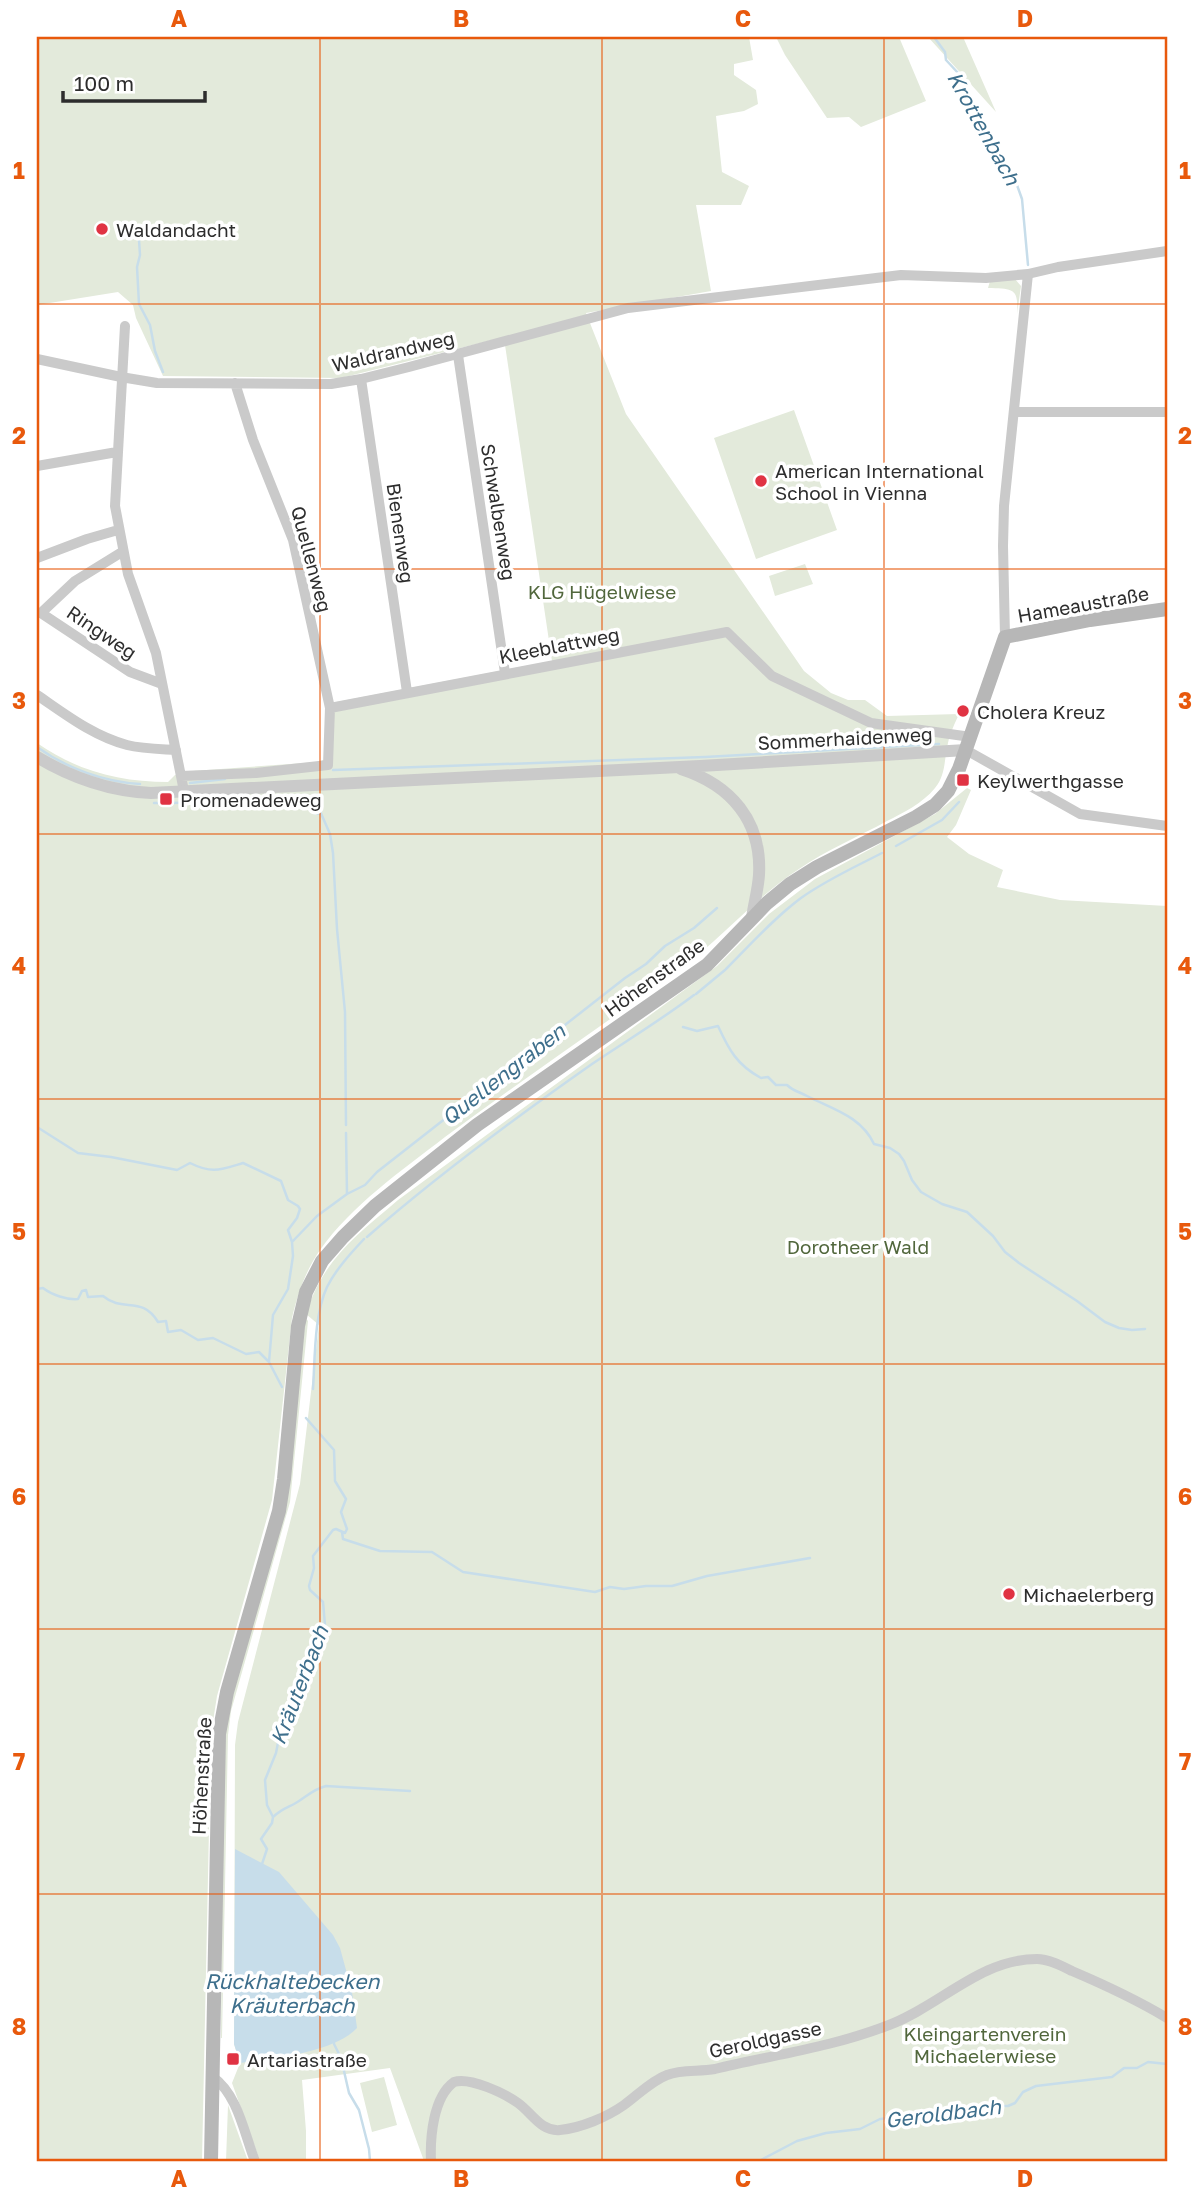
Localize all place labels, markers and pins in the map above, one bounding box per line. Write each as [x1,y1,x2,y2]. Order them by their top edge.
place label: Waldandacht [116,218,236,241]
marker: Waldandacht [94,221,110,237]
place label: American International School in Vienna [775,459,984,504]
marker: American International School in Vienna [753,473,769,489]
place label: Cholera Kreuz [977,700,1105,723]
marker: Cholera Kreuz [955,703,971,719]
place label: Keylwerthgasse [977,769,1124,792]
marker: Keylwerthgasse [955,772,971,788]
place label: Promenadeweg [180,788,322,811]
marker: Promenadeweg [158,791,174,807]
place label: Michaelerberg [1023,1583,1154,1606]
marker: Michaelerberg [1001,1586,1017,1602]
place label: Artariastraße [247,2048,367,2071]
marker: Artariastraße [225,2051,241,2067]

